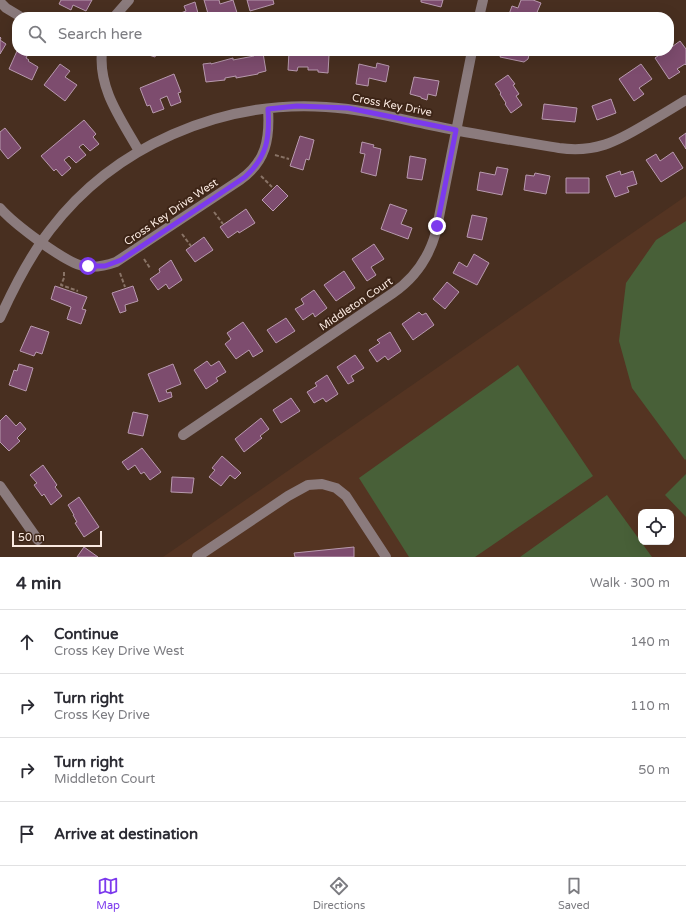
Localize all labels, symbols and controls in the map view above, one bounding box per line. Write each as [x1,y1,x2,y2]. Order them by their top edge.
search box [12,12,674,56]
icon: search [26,23,48,45]
text: Search here [58,25,142,43]
street label: Cross Key Drive [351,91,433,119]
street label: Cross Key Drive West [122,176,220,248]
route end [428,217,446,235]
route start [79,257,97,275]
street label: Middleton Court [317,275,395,333]
map controls [638,509,674,545]
button: locate [638,509,674,545]
scale bar [12,529,102,548]
text: 50 m [18,531,45,544]
text: 4 min [16,573,61,594]
text: Walk · 300 m [590,575,670,591]
text: Continue [54,625,118,643]
icon: ahead [16,631,38,653]
text: 140 m [630,634,670,650]
text: Cross Key Drive West [54,643,184,659]
text: Turn right [54,689,124,707]
icon: right [16,695,38,717]
text: 110 m [630,698,670,714]
text: Cross Key Drive [54,707,150,723]
text: Turn right [54,753,124,771]
icon: right [16,759,38,781]
text: 50 m [638,762,670,778]
text: Middleton Court [54,771,155,787]
icon: arrive [16,823,38,845]
text: Arrive at destination [54,825,198,843]
tab: Map [96,875,120,912]
tab: Directions [313,875,365,912]
tab: Saved [558,875,590,912]

